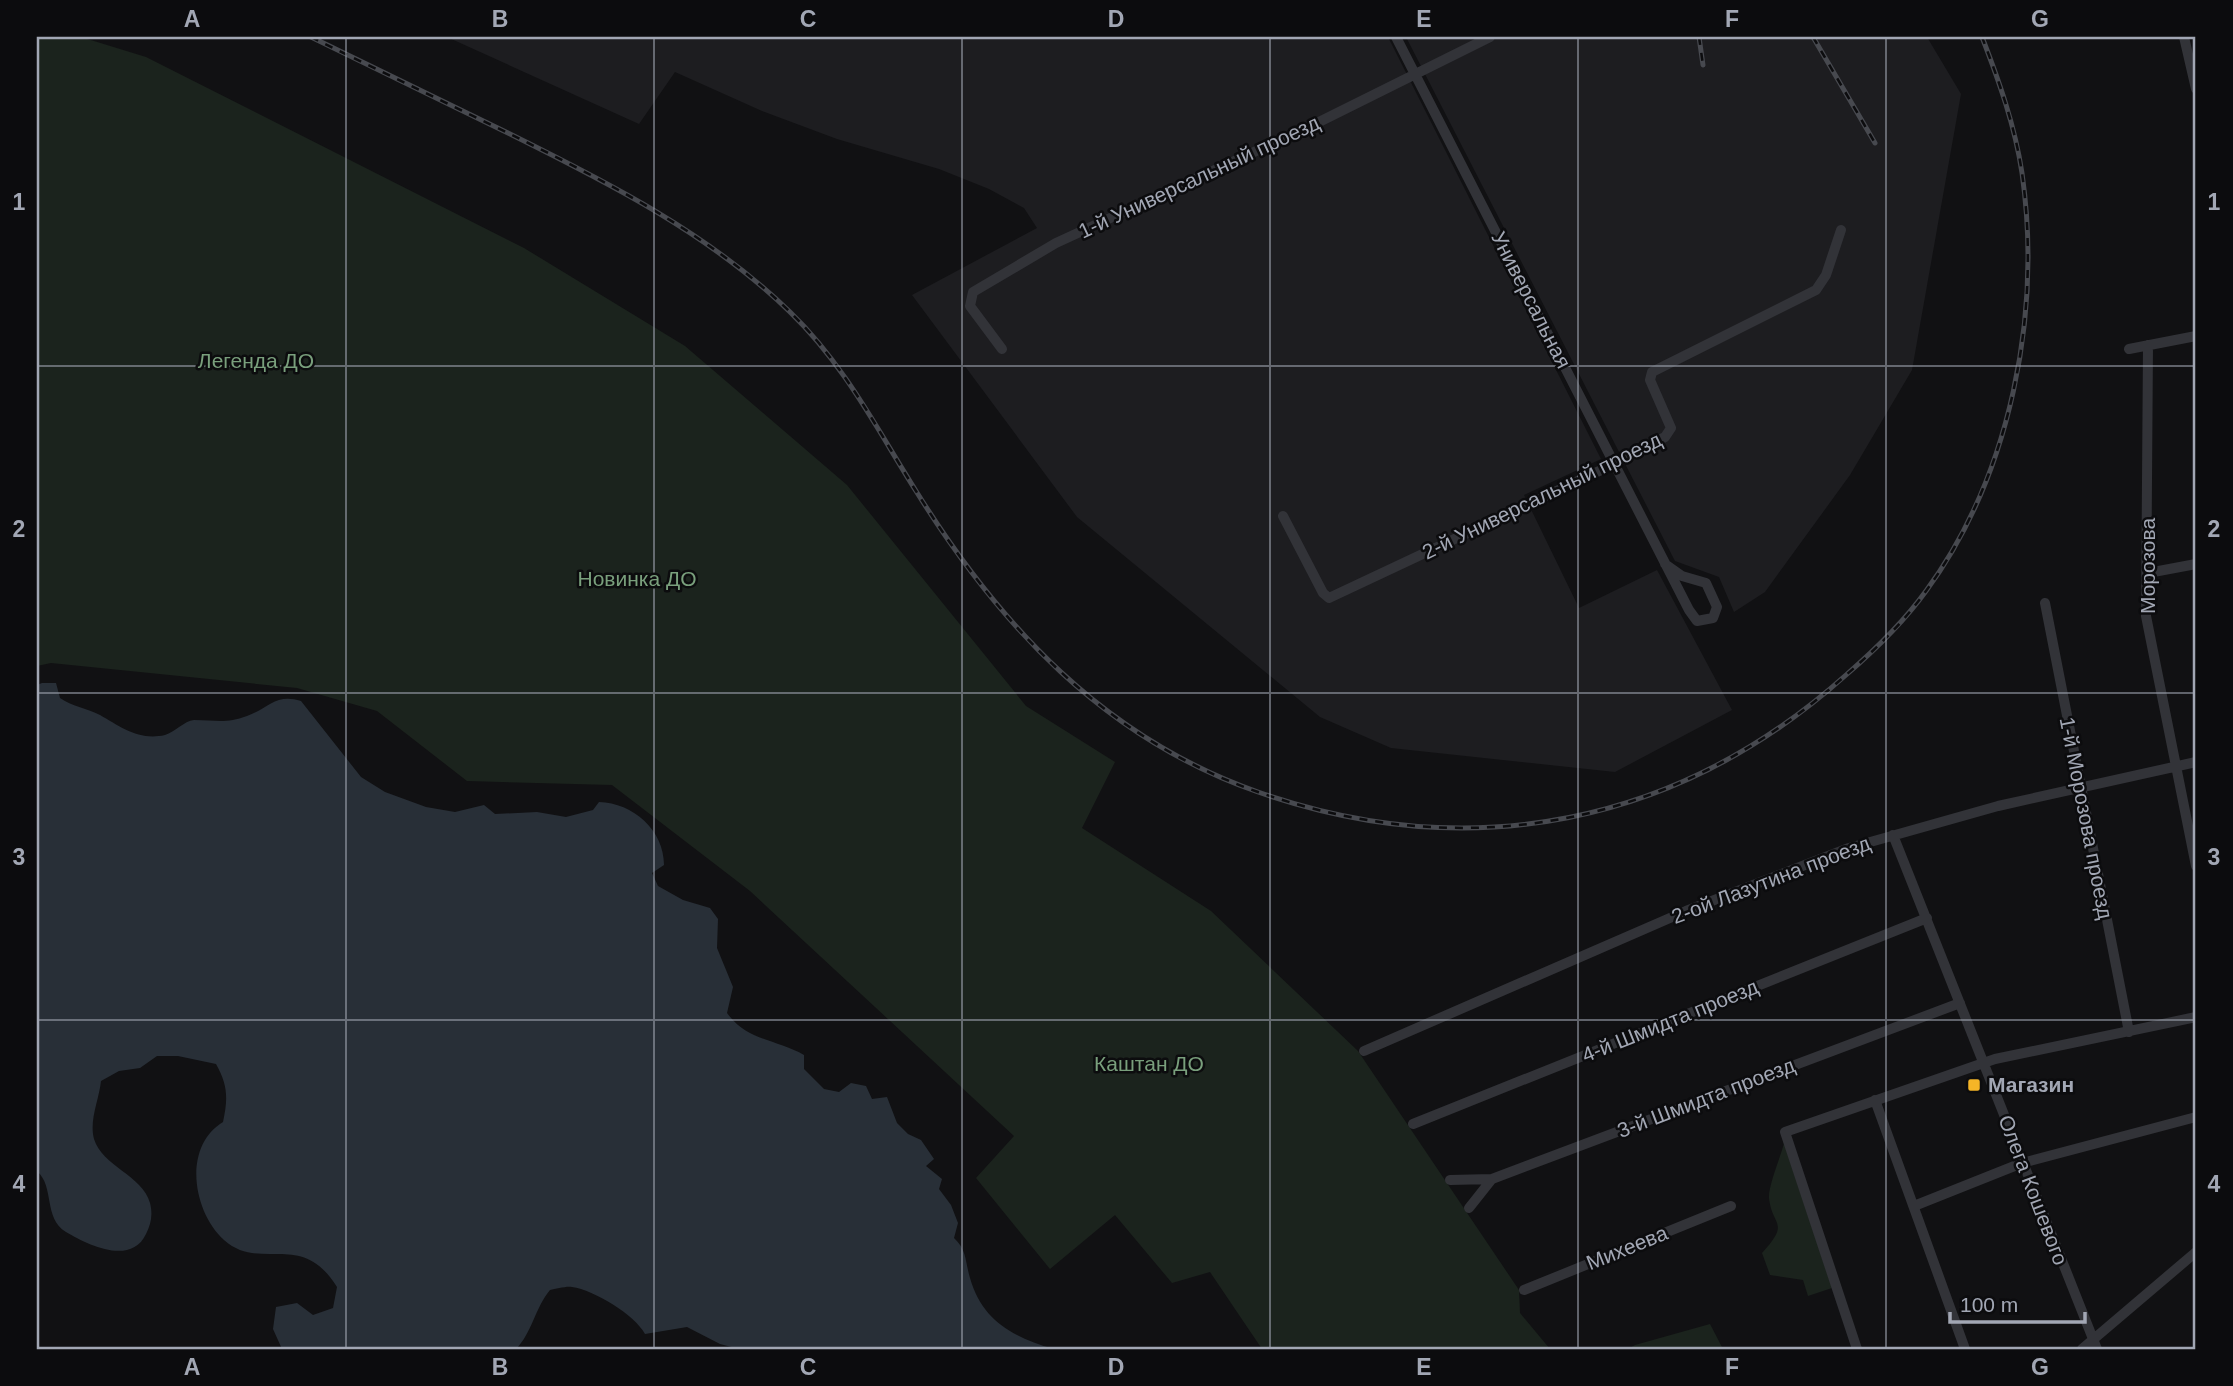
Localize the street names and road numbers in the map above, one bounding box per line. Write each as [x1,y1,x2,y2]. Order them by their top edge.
street label: 1-й Универсальный проезд [1075,110,1323,243]
street label: Универсальная [1487,228,1576,372]
street label: 2-й Универсальный проезд [1418,428,1665,564]
street label: Морозова [2136,518,2159,614]
street label: 1-й Морозова проезд [2056,715,2117,921]
street label: 2-ой Лазутина проезд [1668,831,1873,928]
street label: 4-й Шмидта проезд [1578,975,1761,1066]
street label: 3-й Шмидта проезд [1614,1053,1798,1142]
street label: Олега Кошевого [1994,1112,2073,1268]
street label: Михеева [1583,1221,1671,1274]

